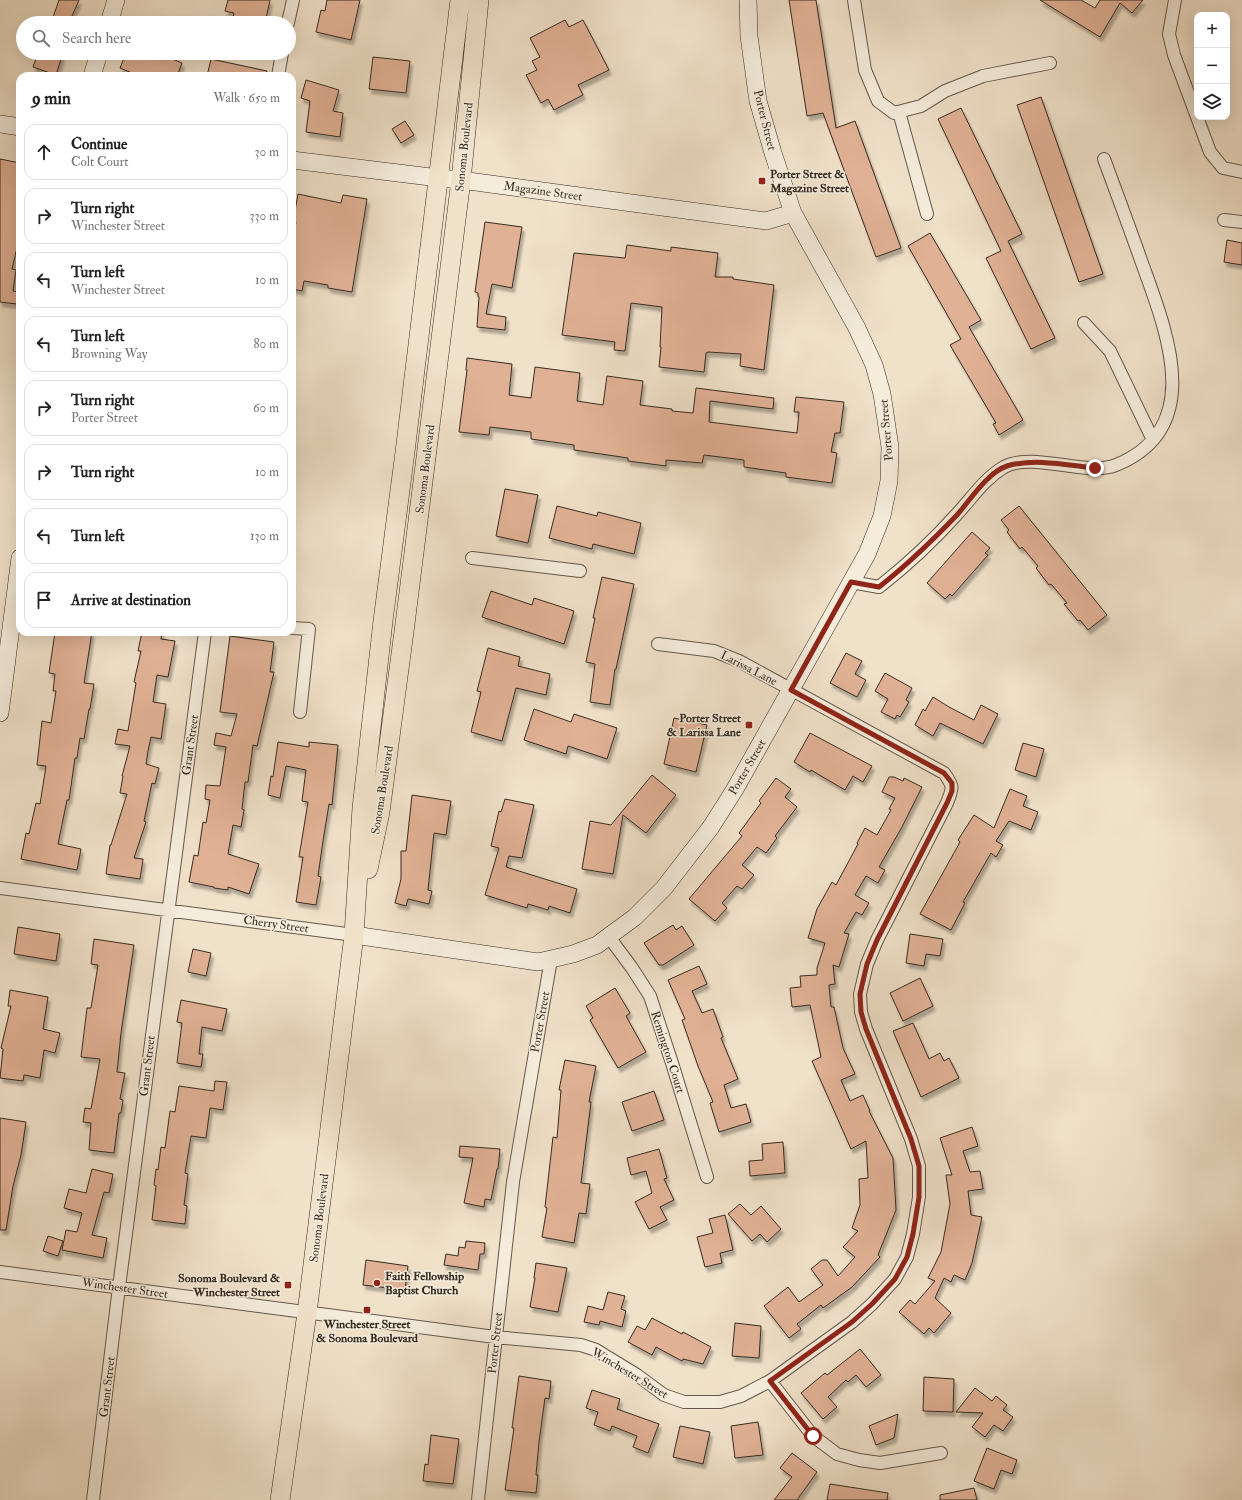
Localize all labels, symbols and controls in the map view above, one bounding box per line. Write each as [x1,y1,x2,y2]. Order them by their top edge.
map controls [1194,12,1230,120]
button: + [1194,12,1230,48]
search box [16,16,296,60]
icon: search [30,27,52,49]
text: Search here [62,29,131,48]
button: − [1194,48,1230,84]
button: layers [1194,84,1230,120]
text: 9 min [32,88,71,109]
street label: Porter Street [750,88,779,152]
text: Walk · 650 m [213,90,280,106]
street label: Sonoma Boulevard [452,102,477,192]
text: Continue [71,135,127,154]
icon: ahead [33,141,55,163]
text: 30 m [255,144,279,160]
text: Colt Court [71,154,128,170]
place label: Porter Street & Magazine Street [769,167,849,196]
marker: Porter Street & Magazine Street [757,176,767,186]
street label: Magazine Street [503,179,583,204]
text: Turn right [71,199,134,218]
icon: right [33,205,55,227]
text: 330 m [250,208,279,224]
text: Winchester Street [71,218,165,234]
text: Turn left [71,263,125,282]
icon: left [33,269,55,291]
text: 10 m [255,272,279,288]
text: Winchester Street [71,282,165,298]
text: Turn left [71,327,125,346]
icon: left [33,333,55,355]
text: 80 m [253,336,279,352]
text: Browning Way [71,346,147,362]
text: Turn right [71,391,134,410]
icon: right [33,397,55,419]
street label: Porter Street [876,398,897,461]
text: 60 m [253,400,279,416]
text: Porter Street [71,410,138,426]
street label: Sonoma Boulevard [413,424,438,514]
route end [1086,459,1104,477]
icon: right [33,461,55,483]
text: Turn right [71,463,134,482]
text: 10 m [255,464,279,480]
icon: left [33,525,55,547]
text: Turn left [71,527,125,546]
text: 130 m [250,528,279,544]
icon: arrive [33,589,55,611]
text: Arrive at destination [71,591,191,610]
street label: Larissa Lane [718,648,780,689]
place label: Porter Street & Larissa Lane [667,711,742,740]
street label: Grant Street [179,714,202,776]
marker: Porter Street & Larissa Lane [744,720,754,730]
street label: Porter Street [725,737,769,798]
street label: Sonoma Boulevard [368,745,397,835]
street label: Cherry Street [242,912,310,937]
street label: Porter Street [528,990,553,1054]
street label: Remington Court [647,1009,688,1095]
street label: Grant Street [136,1035,159,1097]
street label: Sonoma Boulevard [307,1173,332,1263]
place label: Faith Fellowship Baptist Church [385,1269,464,1298]
place label: Sonoma Boulevard & Winchester Street [178,1271,280,1300]
street label: Winchester Street [80,1275,169,1302]
marker: Faith Fellowship Baptist Church [372,1278,382,1288]
marker: Sonoma Boulevard & Winchester Street [283,1280,293,1290]
marker: Winchester Street & Sonoma Boulevard [362,1305,372,1315]
street label: Porter Street [485,1311,506,1375]
place label: Winchester Street & Sonoma Boulevard [316,1317,418,1346]
street label: Winchester Street [588,1344,671,1402]
street label: Grant Street [96,1356,119,1418]
route start [804,1427,822,1445]

